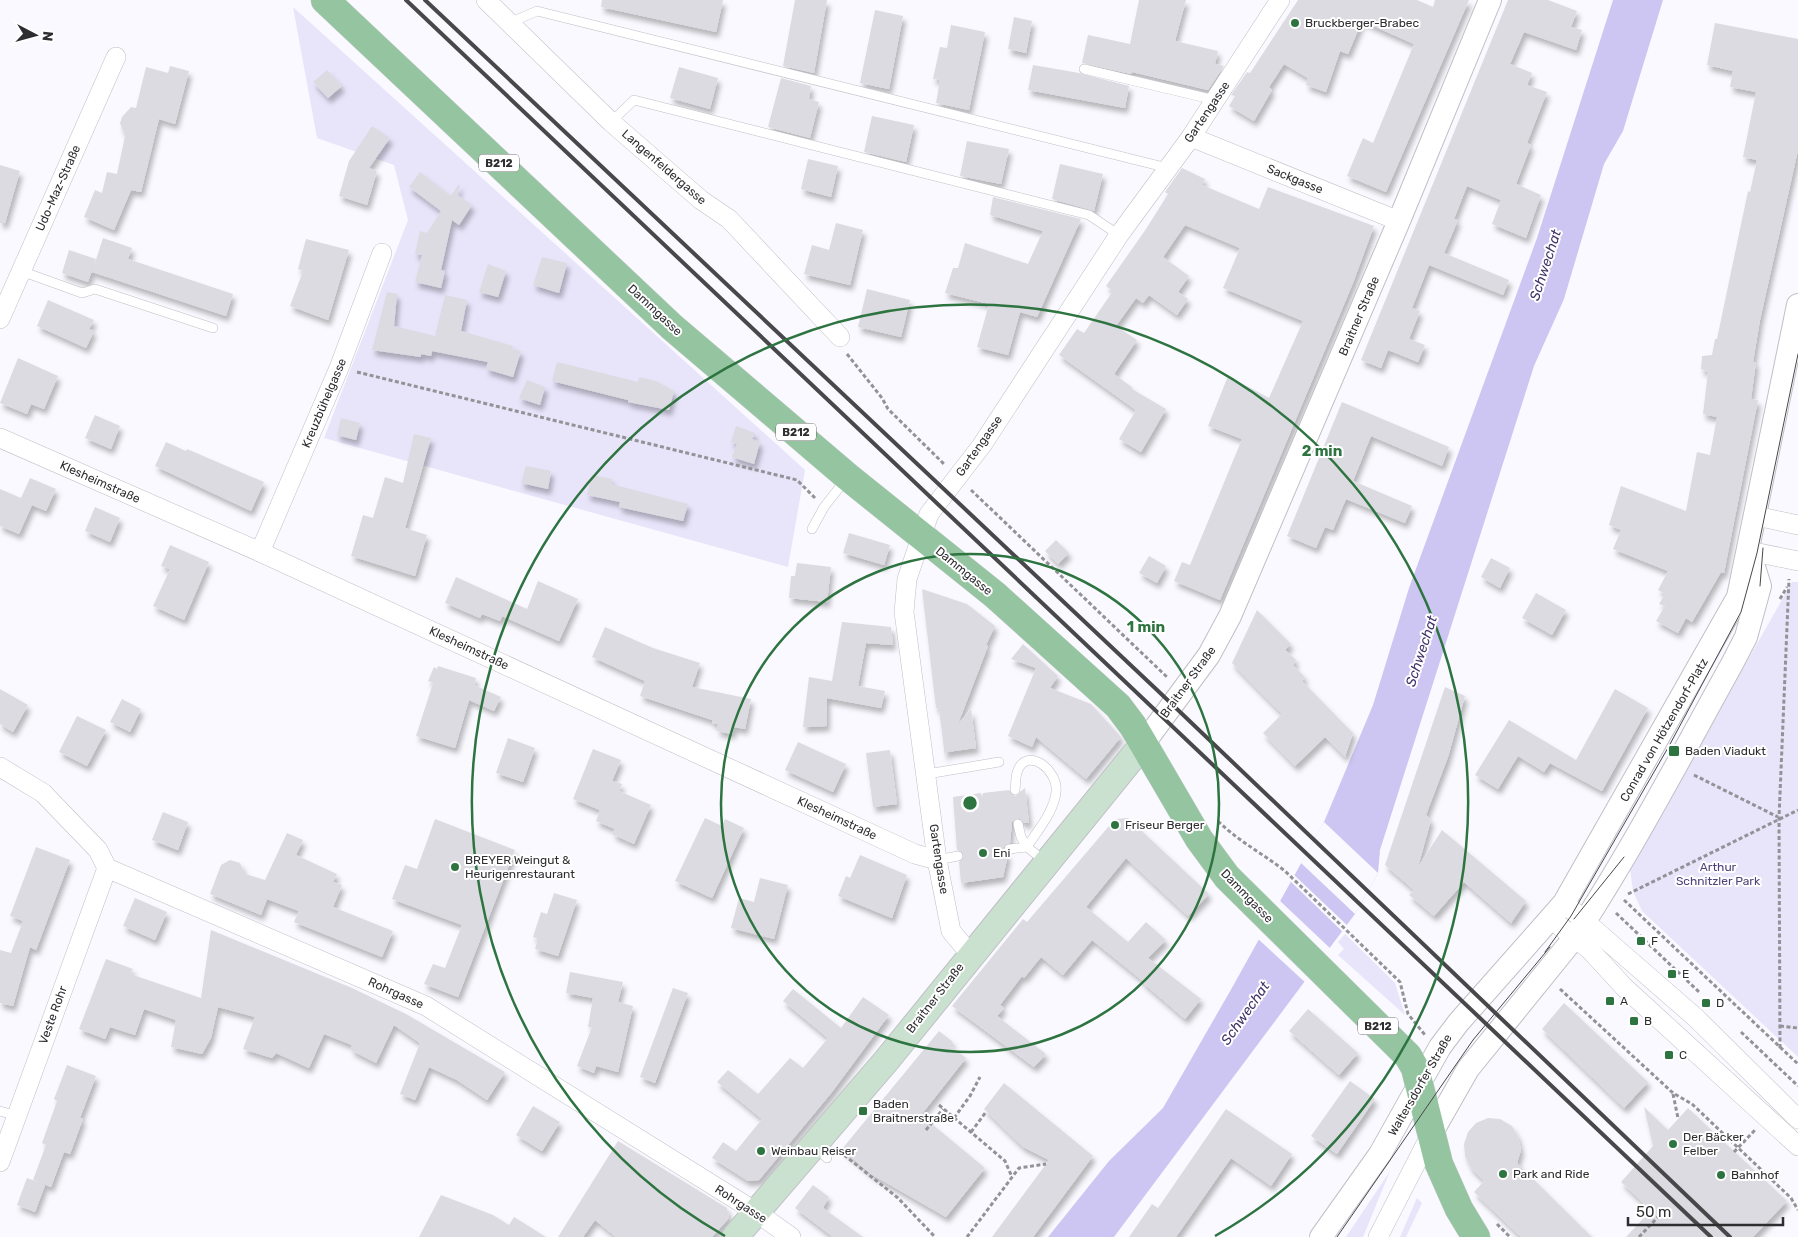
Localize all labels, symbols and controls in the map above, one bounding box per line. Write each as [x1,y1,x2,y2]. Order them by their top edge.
north arrow [10,10,60,60]
place label: Bruckberger-Brabec [1305,16,1420,30]
marker: Bruckberger-Brabec [1289,17,1301,29]
text: N [38,30,56,42]
street label: Gartengasse [1181,79,1233,145]
street label: Langenfeldergasse [619,127,709,208]
street label: Udo-Maz-Straße [33,143,83,233]
road number: B212 [479,154,519,172]
street label: Sackgasse [1265,161,1325,197]
water label: Schwechat [1526,227,1565,303]
street label: Braitner Straße [1336,274,1382,358]
street label: Dammgasse [625,281,685,339]
street label: Kreuzbühelgasse [299,356,349,450]
street label: Gartengasse [953,413,1005,479]
road number: B212 [776,424,816,441]
text: 2 min [1302,442,1342,460]
street label: Klesheimstraße [58,458,142,506]
street label: Dammgasse [933,544,995,598]
water label: Schwechat [1402,613,1441,689]
text: 1 min [1127,618,1165,636]
street label: Klesheimstraße [427,623,511,673]
street label: Braitner Straße [1157,643,1219,720]
street label: Conrad von Hötzendorf-Platz [1617,656,1711,804]
marker: Baden Viadukt [1667,744,1681,758]
place label: Baden Viadukt [1685,744,1766,758]
street label: Klesheimstraße [795,793,879,843]
centre of rings [961,794,979,812]
place label: Friseur Berger [1125,818,1205,832]
marker: Friseur Berger [1109,819,1121,831]
street label: Gartengasse [927,823,951,895]
place label: Eni [993,846,1011,860]
marker: Eni [977,847,989,859]
place label: BREYER Weingut & Heurigenrestaurant [465,853,575,881]
park label: Arthur Schnitzler Park [1676,860,1761,888]
marker: BREYER Weingut & Heurigenrestaurant [449,861,461,873]
street label: Dammgasse [1218,866,1276,926]
place label: F [1651,934,1658,948]
marker: F [1635,935,1647,947]
street label: Braitner Straße [903,960,967,1036]
place label: E [1682,967,1689,981]
marker: E [1666,968,1678,980]
street label: Rohrgasse [366,975,426,1012]
water label: Schwechat [1217,978,1274,1048]
street label: Veste Rohr [36,984,70,1046]
place label: A [1620,994,1628,1008]
marker: A [1604,995,1616,1007]
place label: D [1716,996,1724,1010]
marker: D [1700,997,1712,1009]
place label: B [1644,1014,1652,1028]
marker: B [1628,1015,1640,1027]
road number: B212 [1358,1018,1398,1034]
street label: Waltersdorfer Straße [1385,1031,1455,1138]
place label: C [1679,1048,1687,1062]
marker: C [1663,1049,1675,1061]
place label: Baden Braitnerstraße [873,1097,954,1125]
marker: Baden Braitnerstraße [857,1105,869,1117]
place label: Der Bäcker Felber [1683,1130,1744,1158]
marker: Der Bäcker Felber [1667,1138,1679,1150]
place label: Weinbau Reiser [771,1144,856,1158]
marker: Weinbau Reiser [755,1145,767,1157]
place label: Park and Ride [1513,1167,1590,1181]
marker: Park and Ride [1497,1168,1509,1180]
place label: Bahnhof [1731,1168,1779,1182]
marker: Bahnhof [1715,1169,1727,1181]
street label: Rohrgasse [712,1182,770,1226]
scale bar [1628,1194,1783,1226]
text: 50 m [1636,1203,1671,1221]

